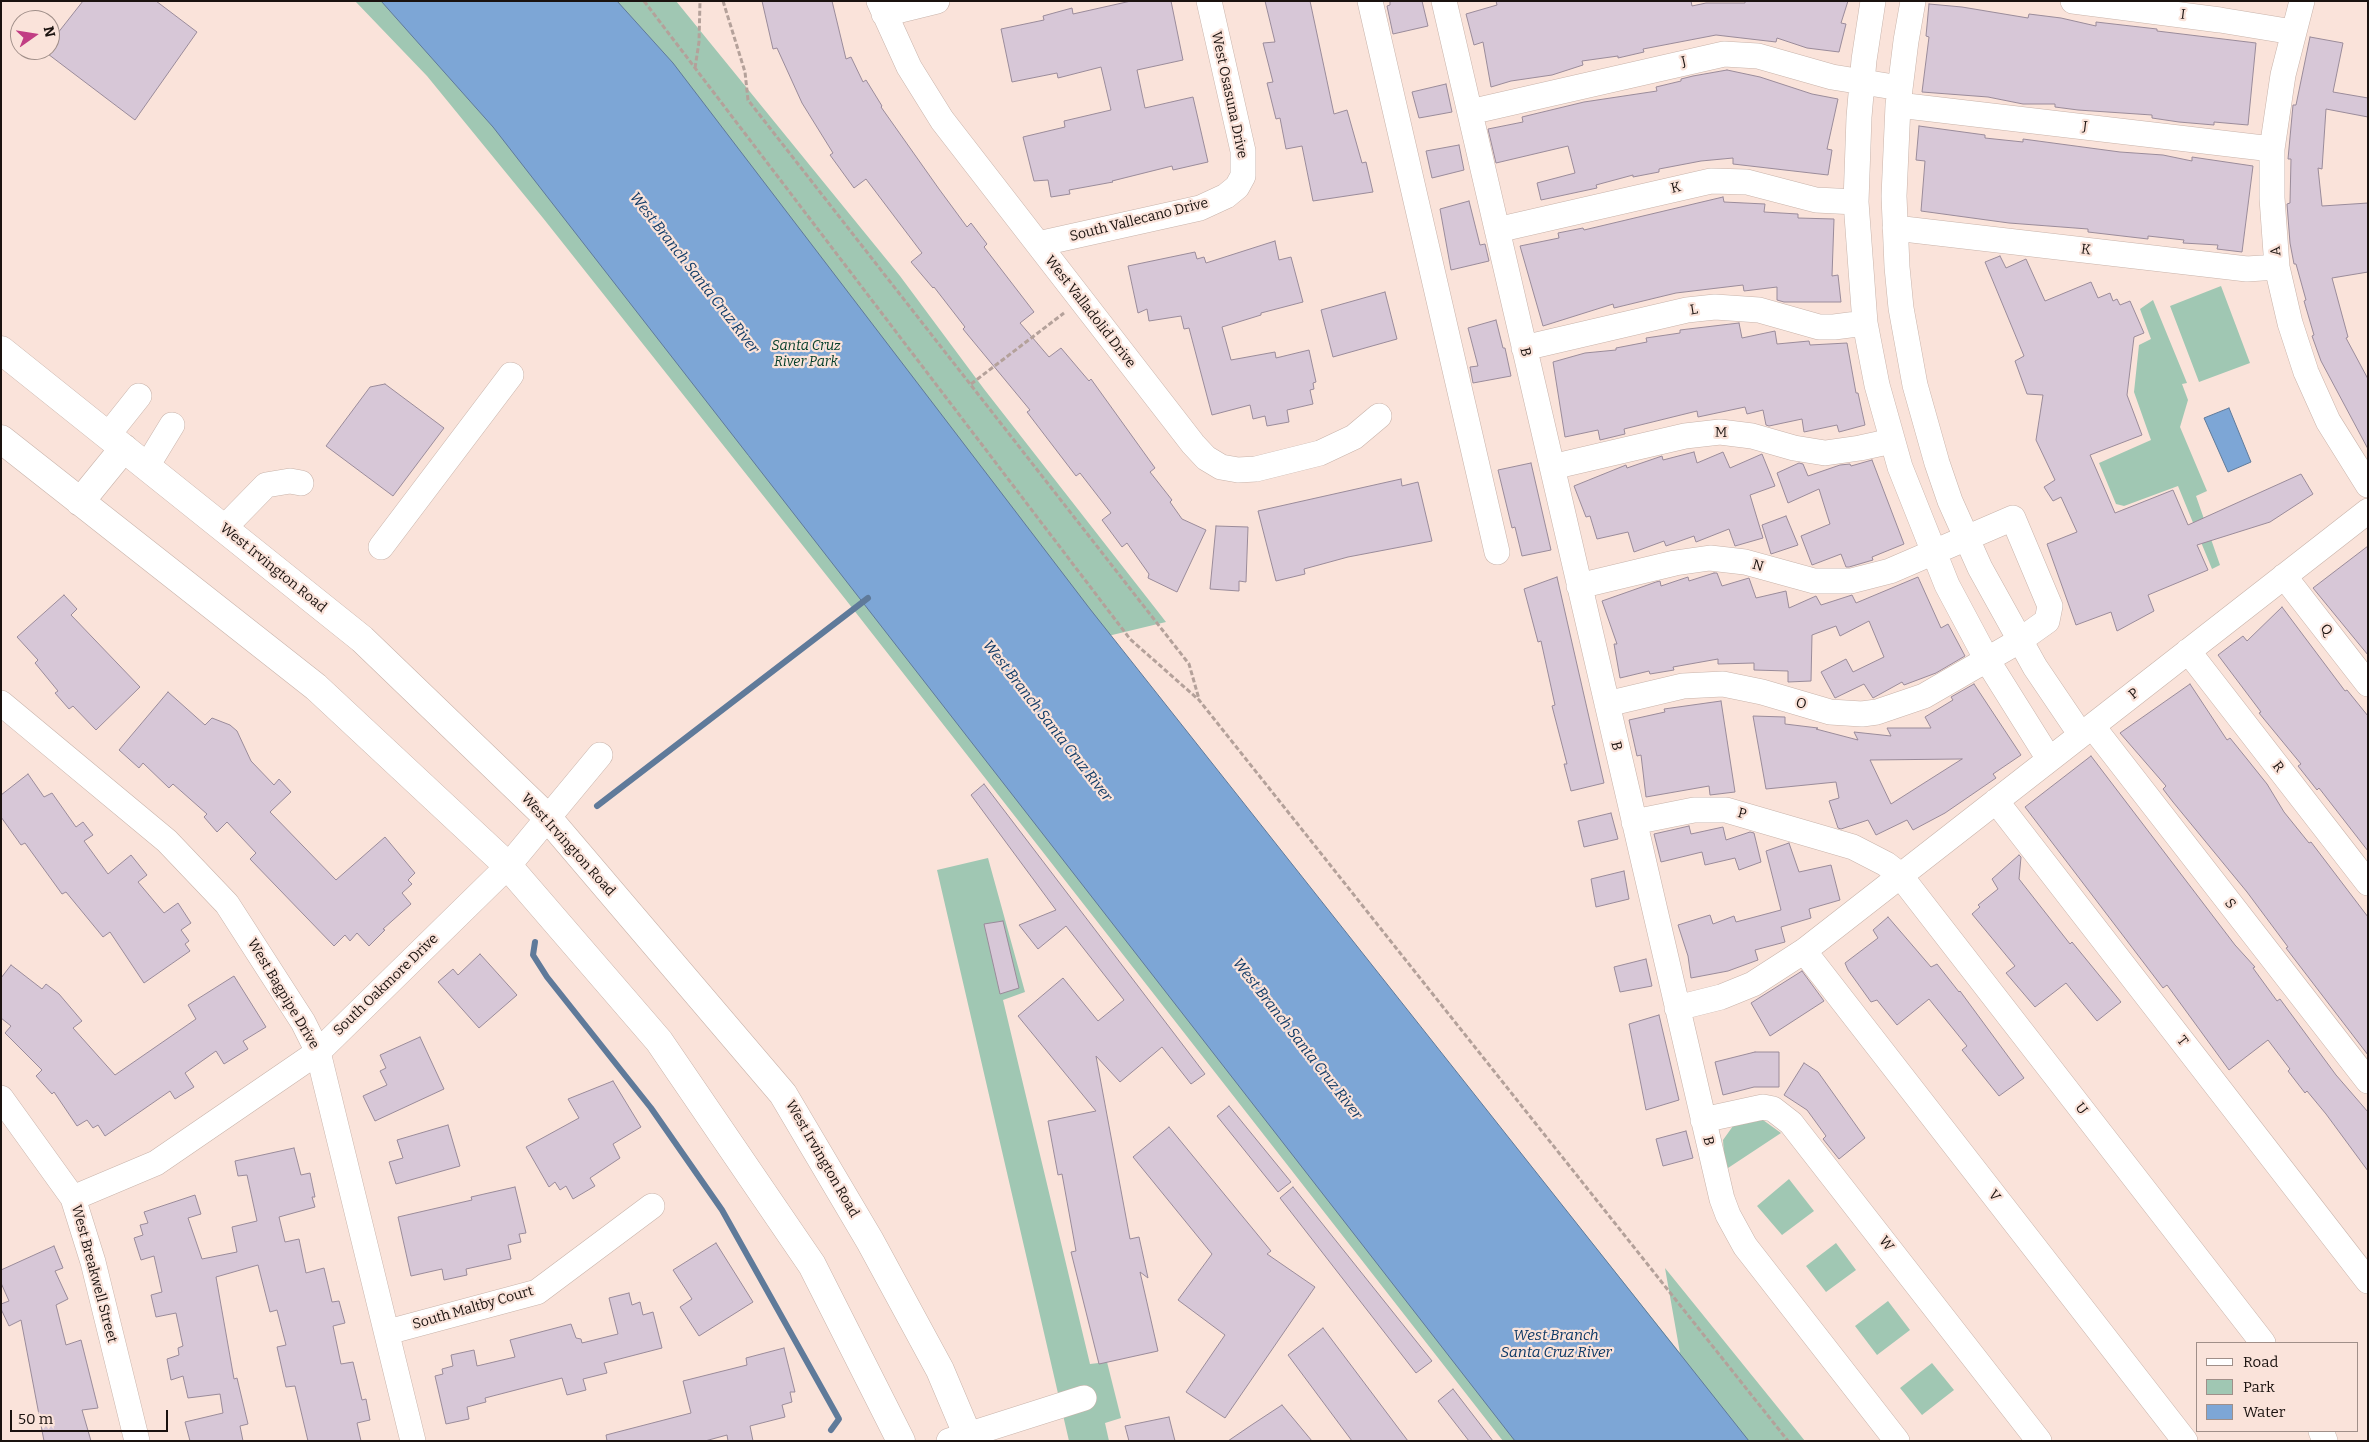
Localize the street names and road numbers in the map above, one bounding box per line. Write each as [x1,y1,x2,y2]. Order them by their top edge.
street label: I [2180,6,2186,24]
street label: West Osasuna Drive [1207,30,1251,160]
street label: J [1680,53,1688,71]
street label: J [2082,118,2088,136]
street label: K [1669,179,1683,197]
street label: South Vallecano Drive [1068,195,1210,245]
street label: K [2080,241,2092,259]
street label: A [2267,245,2285,257]
street label: West Valladolid Drive [1041,253,1139,371]
street label: L [1689,301,1699,319]
street label: B [1516,346,1534,358]
street label: M [1715,424,1727,442]
street label: West Irvington Road [216,520,330,616]
street label: N [1750,556,1766,576]
street label: Q [2316,621,2336,639]
street label: P [2125,685,2143,703]
street label: O [1794,694,1808,714]
street label: B [1607,740,1625,752]
street label: R [2269,758,2287,776]
street label: West Irvington Road [517,790,619,900]
street label: P [1736,805,1748,823]
street label: S [2221,896,2239,912]
street label: South Oakmore Drive [330,931,442,1039]
street label: West Bagpipe Drive [244,936,322,1052]
street label: T [2173,1033,2191,1049]
street label: West Irvington Road [782,1098,862,1220]
street label: U [2071,1100,2091,1118]
street label: B [1699,1135,1717,1147]
street label: V [1984,1187,2004,1205]
street label: West Breakwell Street [67,1203,121,1345]
street label: W [1875,1233,1897,1255]
street label: South Maltby Court [411,1283,535,1333]

